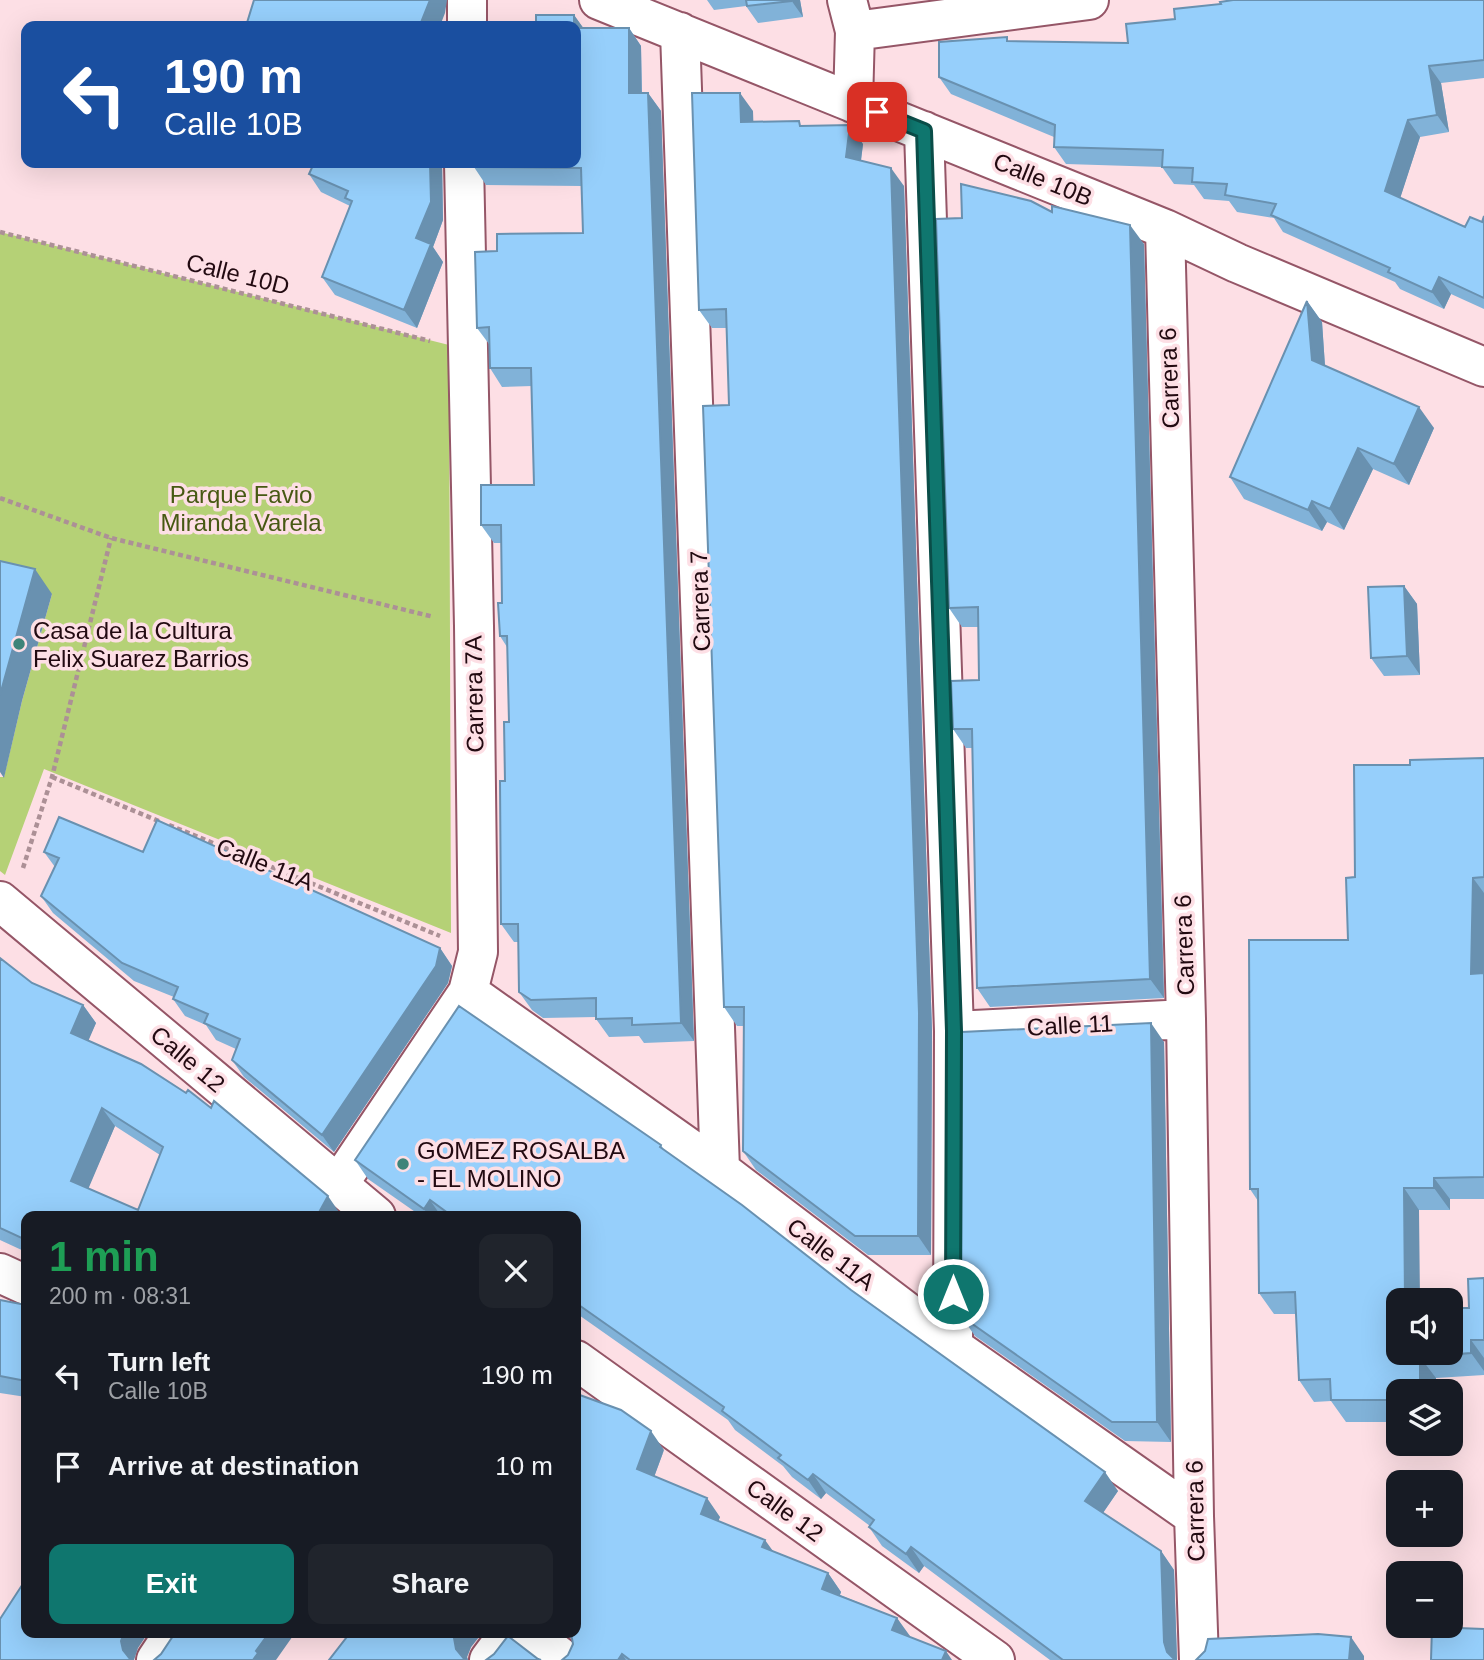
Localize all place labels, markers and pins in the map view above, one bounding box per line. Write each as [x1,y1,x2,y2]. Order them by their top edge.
pin [847,82,907,142]
place label: Casa de la Cultura Felix Suarez Barrios [33,617,249,672]
marker: Casa de la Cultura Felix Suarez Barrios [11,636,27,652]
place label: GOMEZ ROSALBA - EL MOLINO [417,1137,625,1192]
marker: GOMEZ ROSALBA - EL MOLINO [395,1156,411,1172]

